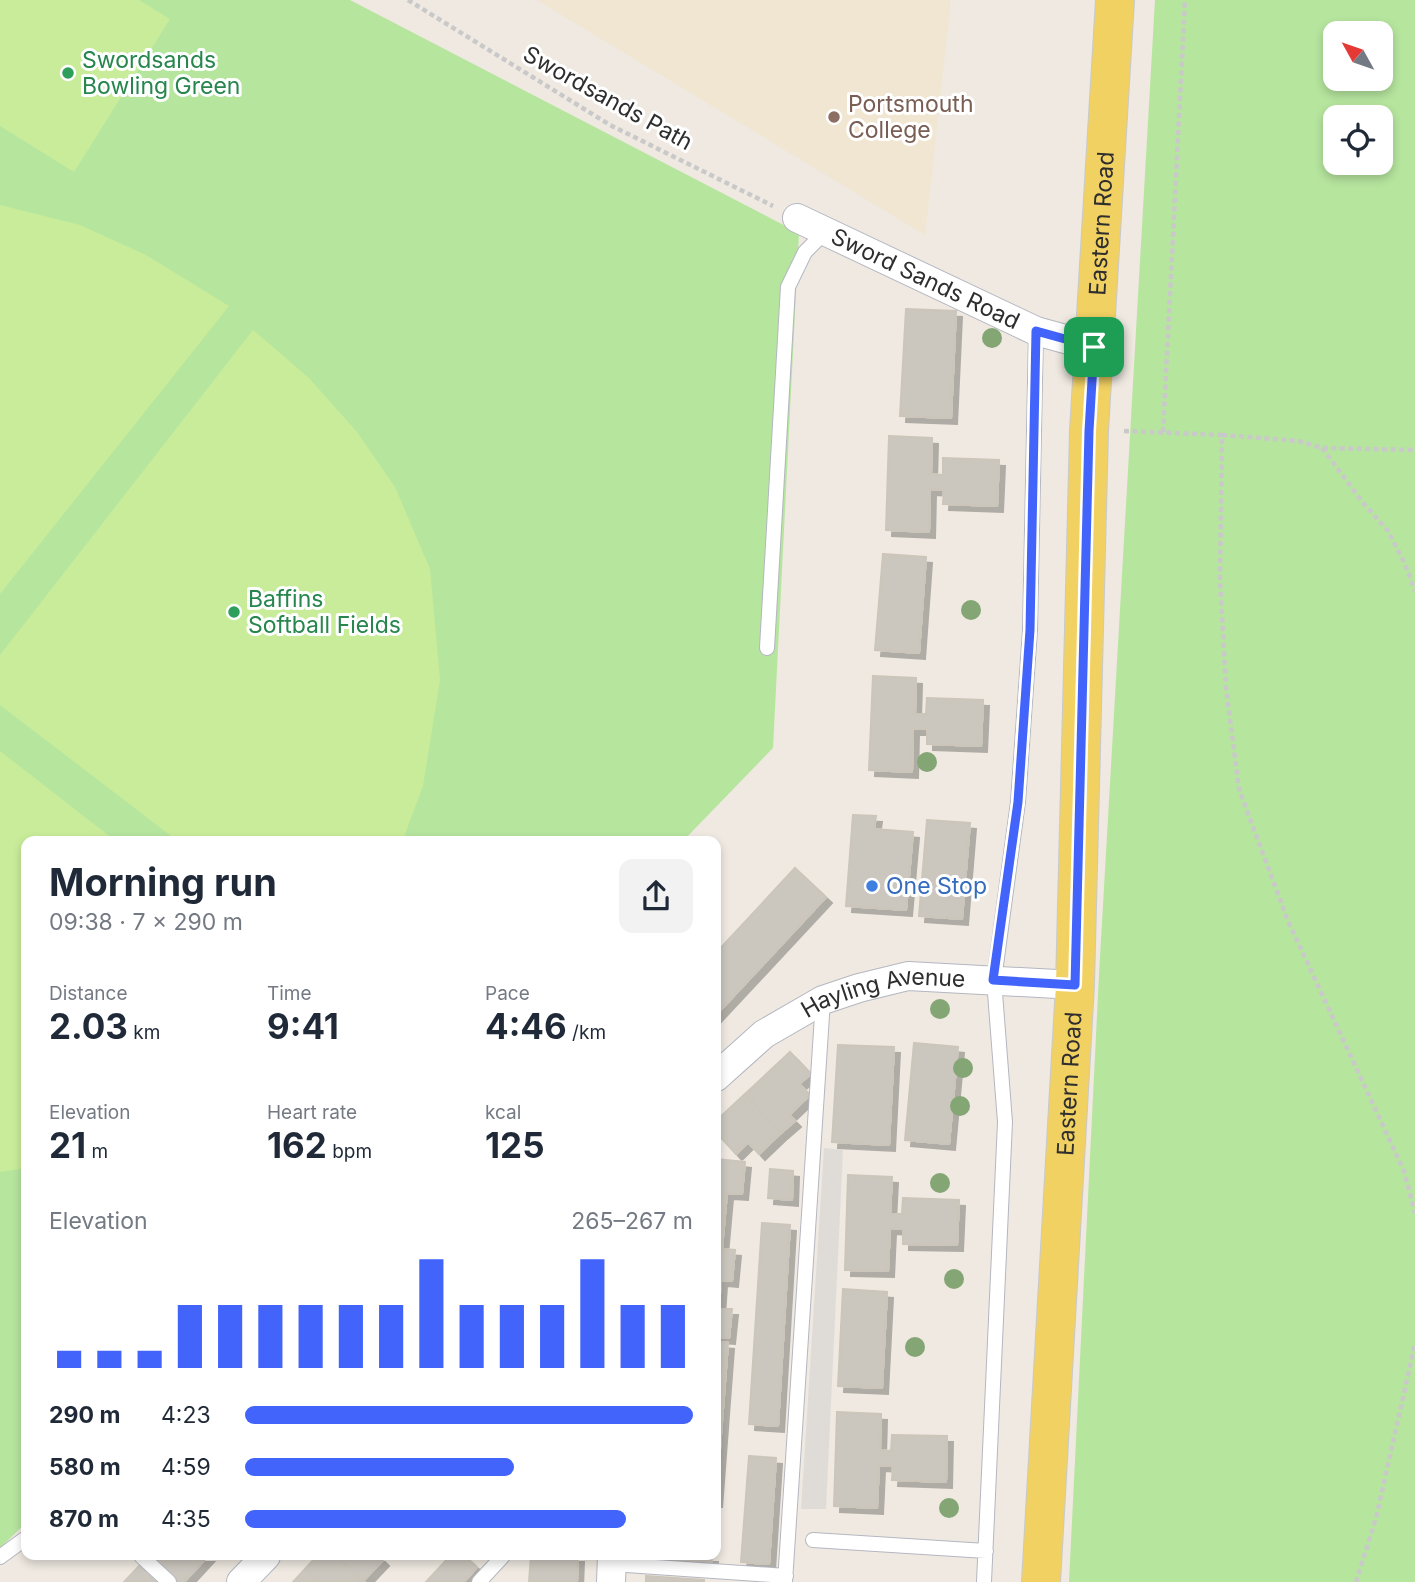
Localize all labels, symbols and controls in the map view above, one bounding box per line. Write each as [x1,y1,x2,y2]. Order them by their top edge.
north arrow [1323,21,1393,91]
map controls [1323,21,1393,175]
street label: Swordsands Path [518,40,698,156]
place label: Swordsands Bowling Green [82,46,240,100]
marker: Swordsands Bowling Green [60,65,76,81]
place label: Portsmouth College [848,90,973,144]
button: locate [1323,105,1393,175]
marker: Portsmouth College [826,109,842,125]
street label: Eastern Road [1083,151,1120,296]
street label: Sword Sands Road [827,222,1024,335]
pin [1064,317,1124,377]
icon: arrive [1075,328,1113,366]
place label: Baffins Softball Fields [248,585,401,639]
marker: Baffins Softball Fields [226,604,242,620]
text: Morning run [49,859,277,905]
button: share [619,859,693,933]
place label: One Stop [886,872,987,900]
marker: One Stop [864,878,880,894]
text: 09:38 · 7 × 290 m [49,908,243,936]
street label: Hayling Avenue [796,961,966,1024]
text: Distance [49,982,127,1005]
text: Time [267,982,312,1005]
text: Pace [485,982,530,1005]
text: 2.03 [49,1005,128,1047]
text: 9:41 [267,1005,339,1047]
text: 4:46 [485,1005,567,1047]
street label: Eastern Road [1051,1011,1087,1157]
text: km [128,1021,160,1044]
text: /km [567,1021,606,1044]
text: Elevation [49,1101,130,1124]
text: Heart rate [267,1101,357,1124]
text: kcal [485,1101,521,1124]
text: 21 [49,1124,86,1166]
text: 162 [267,1124,327,1166]
text: 125 [485,1124,545,1166]
text: m [86,1140,108,1163]
text: bpm [327,1140,372,1163]
text: Elevation [49,1207,148,1235]
text: 265–267 m [571,1207,693,1235]
text: 290 m [49,1401,120,1429]
text: 4:23 [161,1401,211,1429]
text: 580 m [49,1453,121,1481]
text: 4:59 [161,1453,211,1481]
text: 870 m [49,1505,119,1533]
text: 4:35 [161,1505,211,1533]

